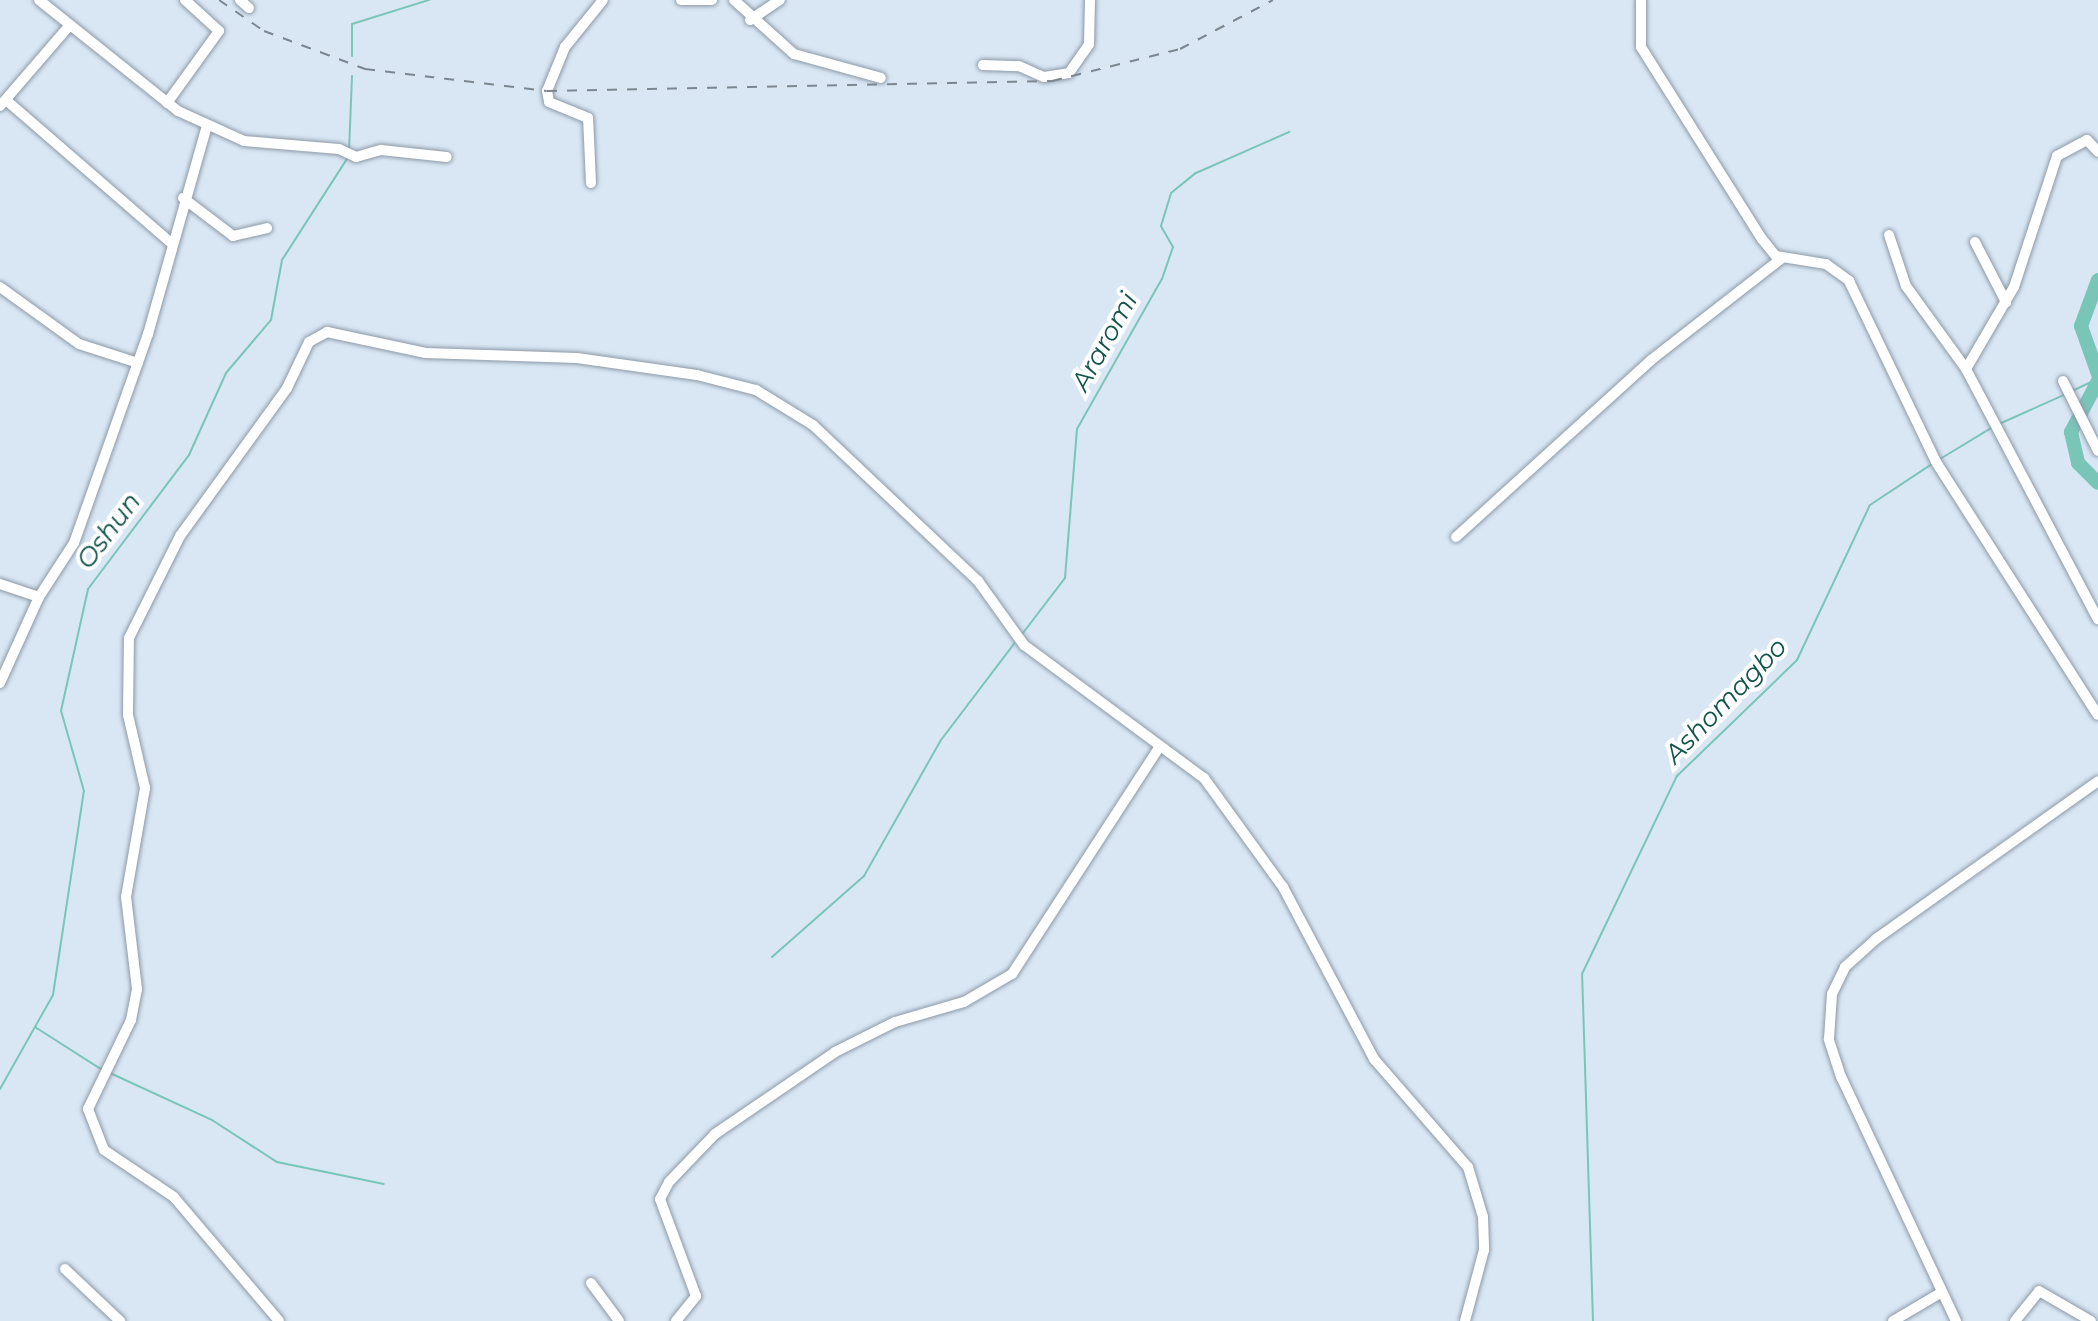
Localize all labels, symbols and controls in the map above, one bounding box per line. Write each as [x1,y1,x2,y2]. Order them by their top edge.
water label: Araromi [1065,287,1145,397]
water label: Oshun [70,487,148,575]
water label: Ashomagbo [1658,632,1794,770]

